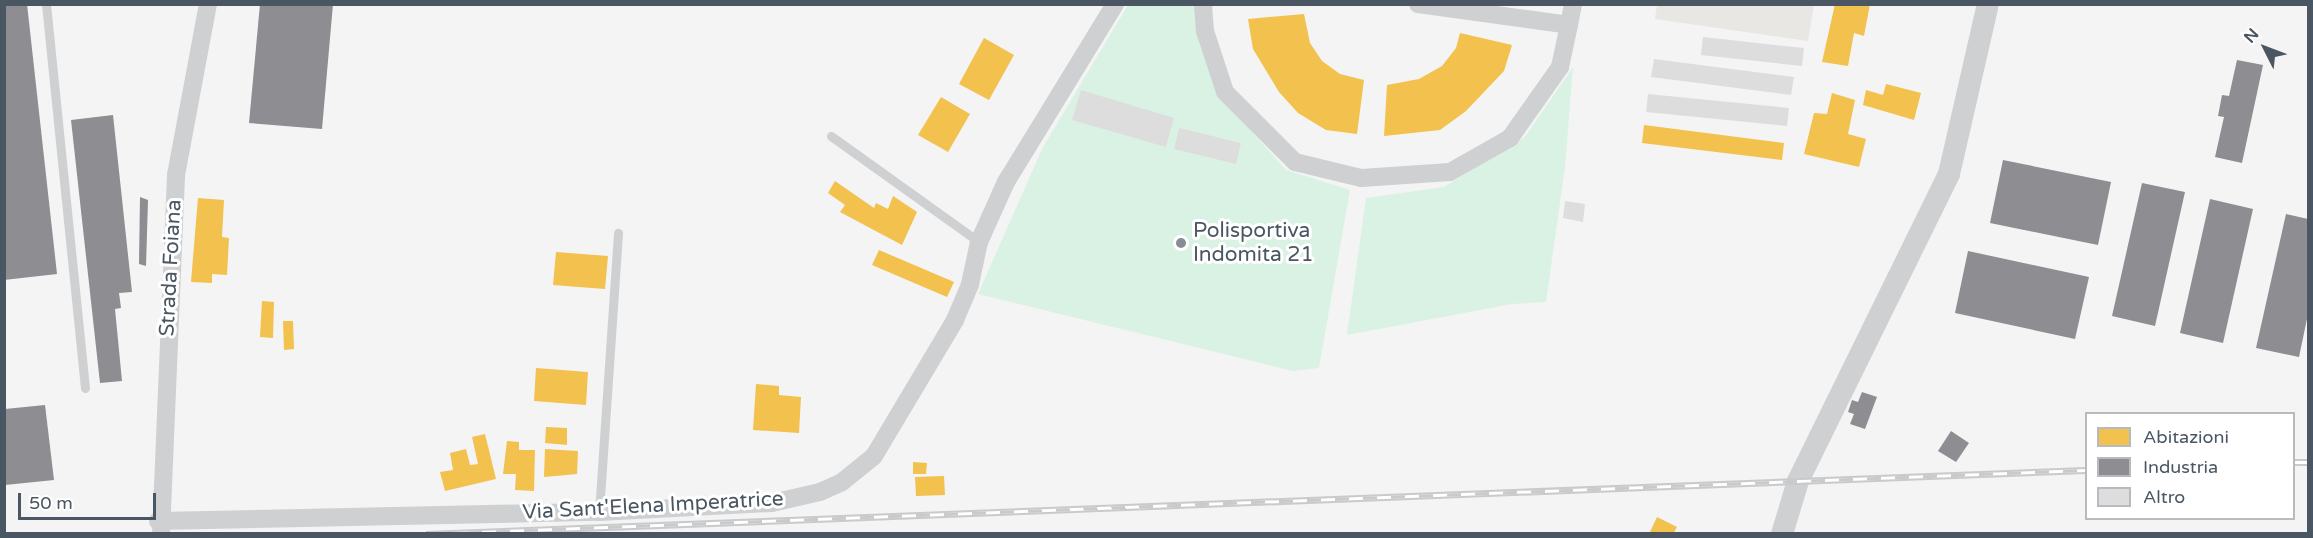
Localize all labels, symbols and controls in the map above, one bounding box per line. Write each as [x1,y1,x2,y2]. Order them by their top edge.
north arrow [2235,18,2295,78]
text: N [2240,24,2263,47]
street label: Strada Foiana [155,199,187,337]
place label: Polisportiva Indomita 21 [1193,218,1314,268]
marker: Polisportiva Indomita 21 [1174,236,1188,250]
legend [2085,412,2295,520]
text: Abitazioni [2143,426,2229,448]
text: Industria [2143,456,2218,478]
scale bar [21,481,159,519]
text: Altro [2143,486,2185,508]
street label: Via Sant'Elena Imperatrice [522,487,784,525]
text: 50 m [29,492,73,514]

